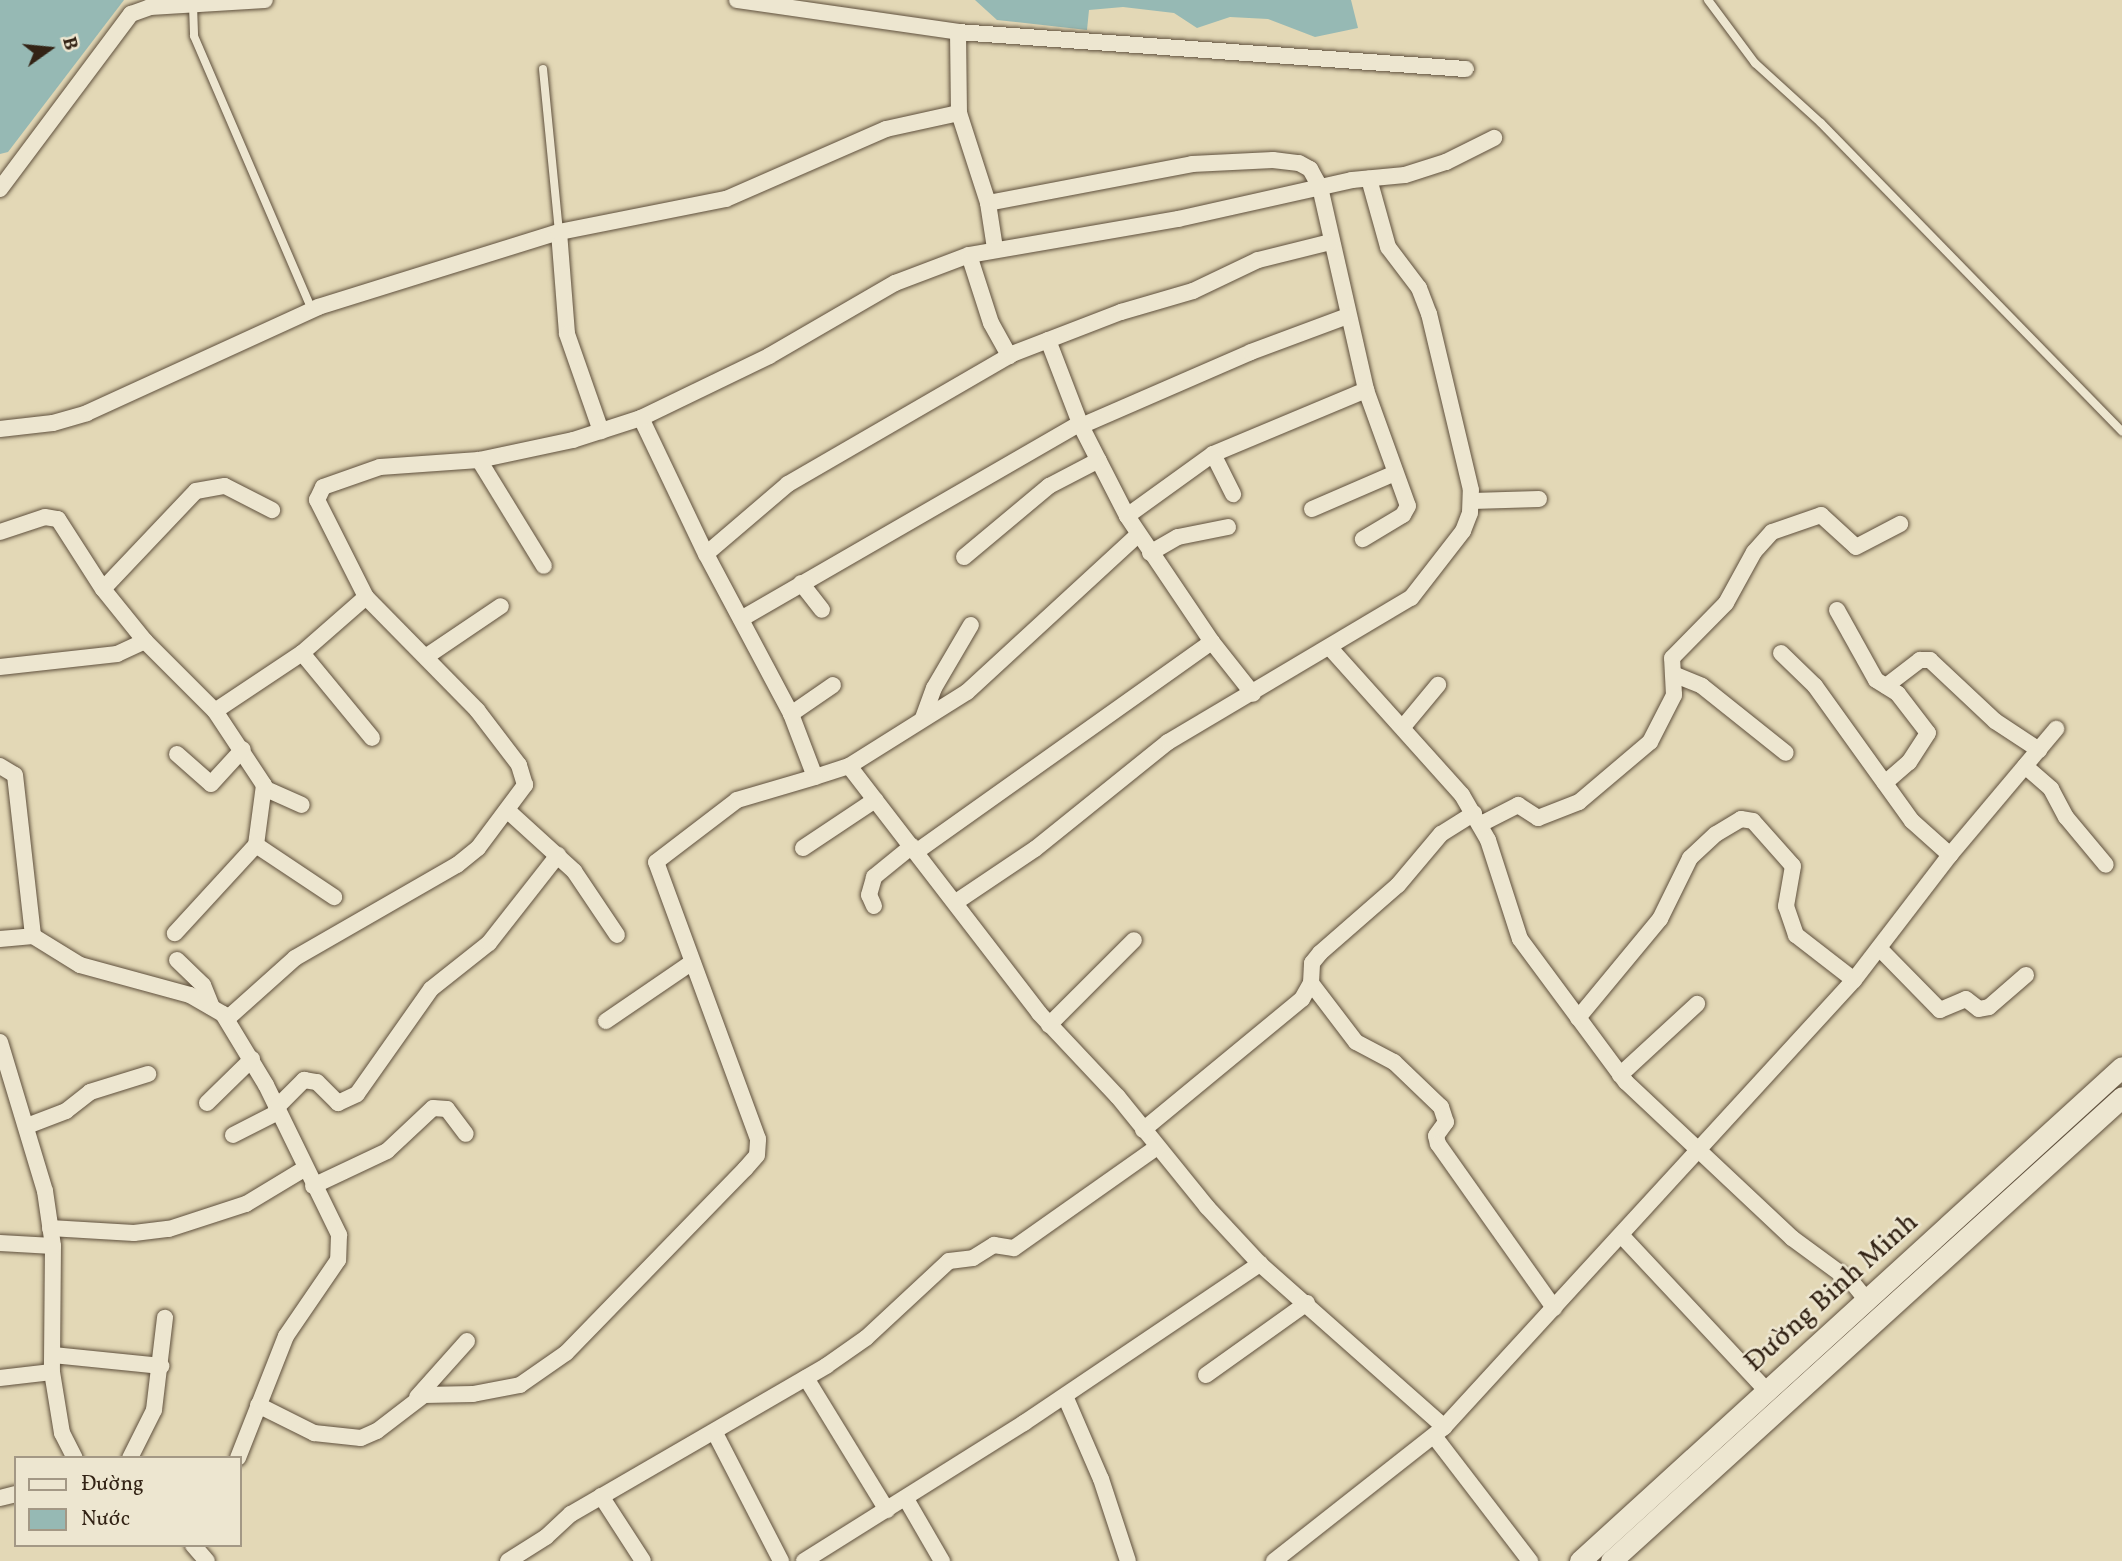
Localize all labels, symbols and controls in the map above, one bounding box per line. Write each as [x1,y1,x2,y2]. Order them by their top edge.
north arrow [14,14,84,84]
text: B [55,34,83,53]
street label: Đường Binh Minh [1738,1206,1926,1380]
legend [14,1456,242,1547]
text: Đường [81,1470,144,1499]
text: Nước [81,1505,130,1534]

